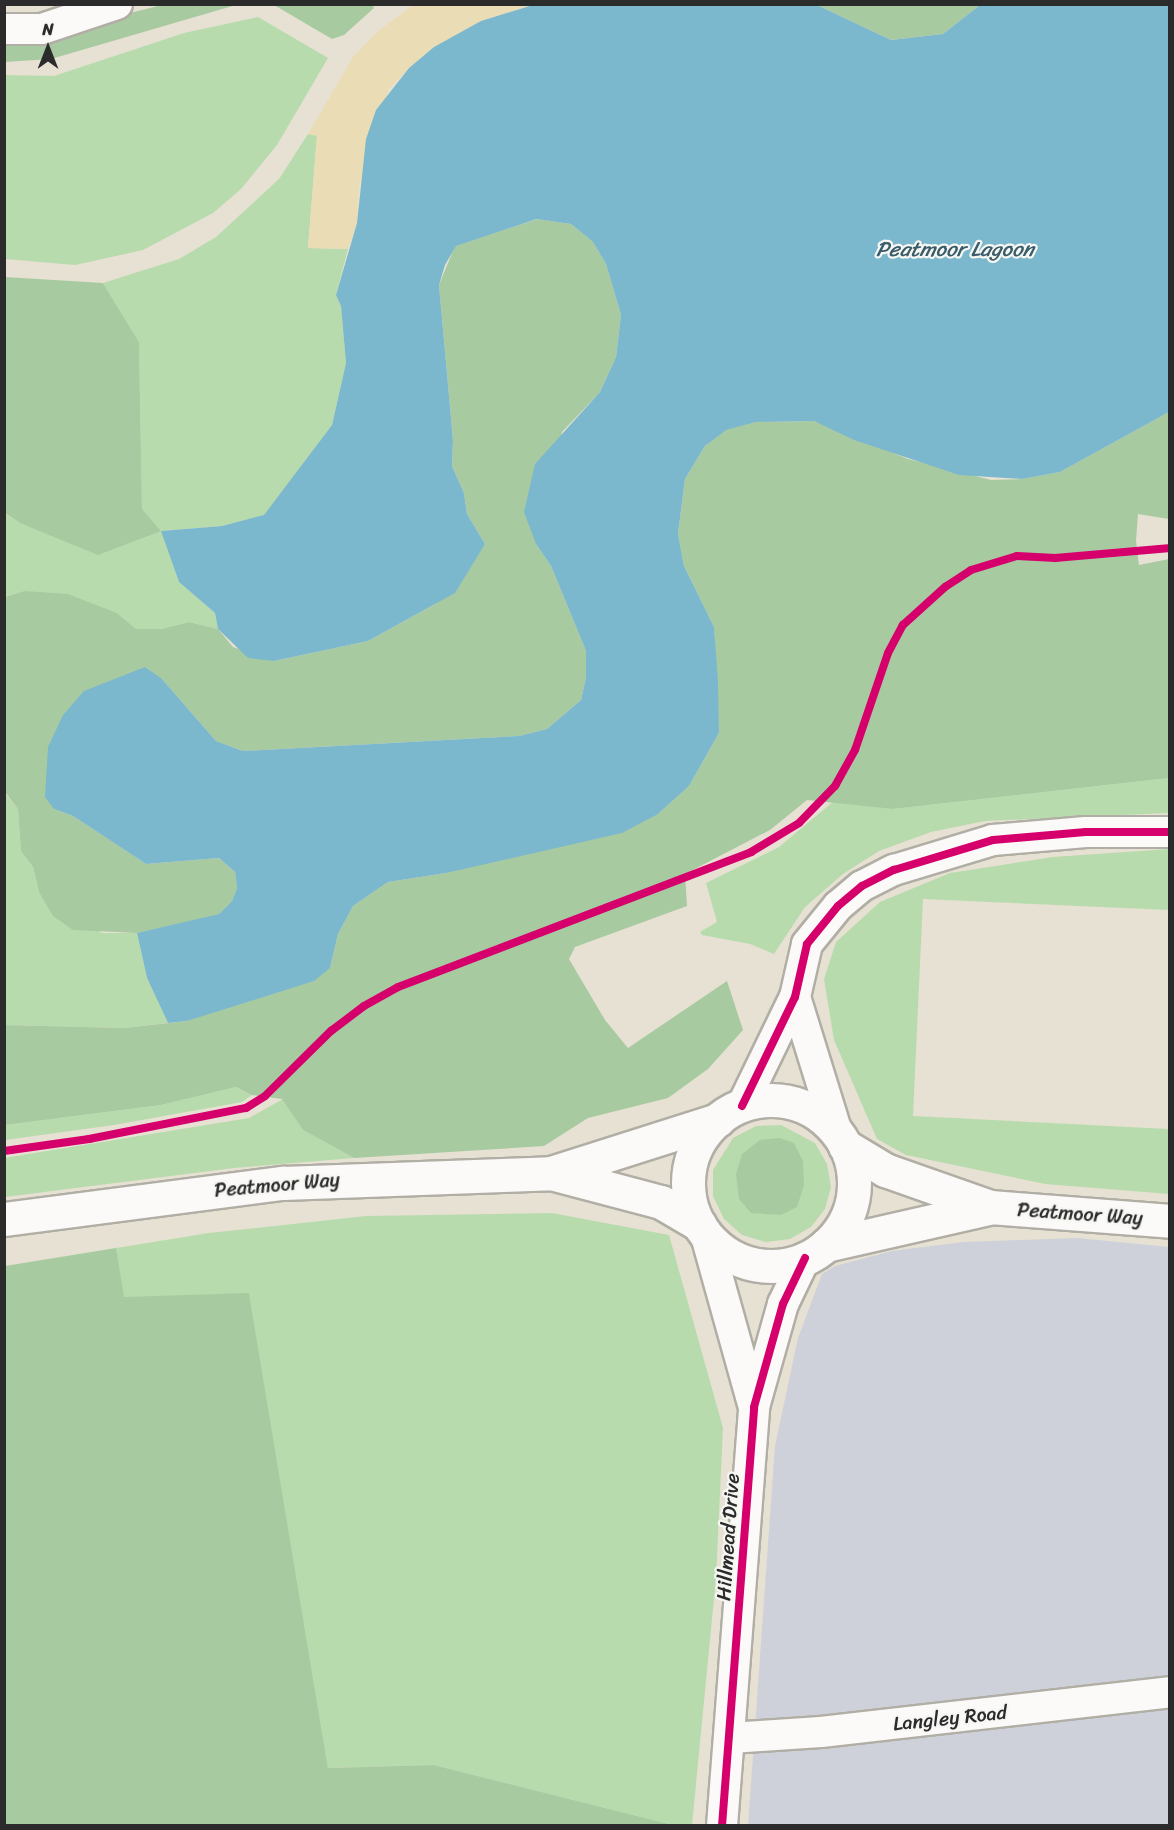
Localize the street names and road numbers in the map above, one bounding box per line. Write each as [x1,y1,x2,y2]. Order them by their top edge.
street label: Peatmoor Way [213,1168,341,1202]
street label: Peatmoor Way [1016,1198,1144,1230]
street label: Hillmead Drive [712,1472,744,1602]
street label: Langley Road [892,1700,1008,1736]

